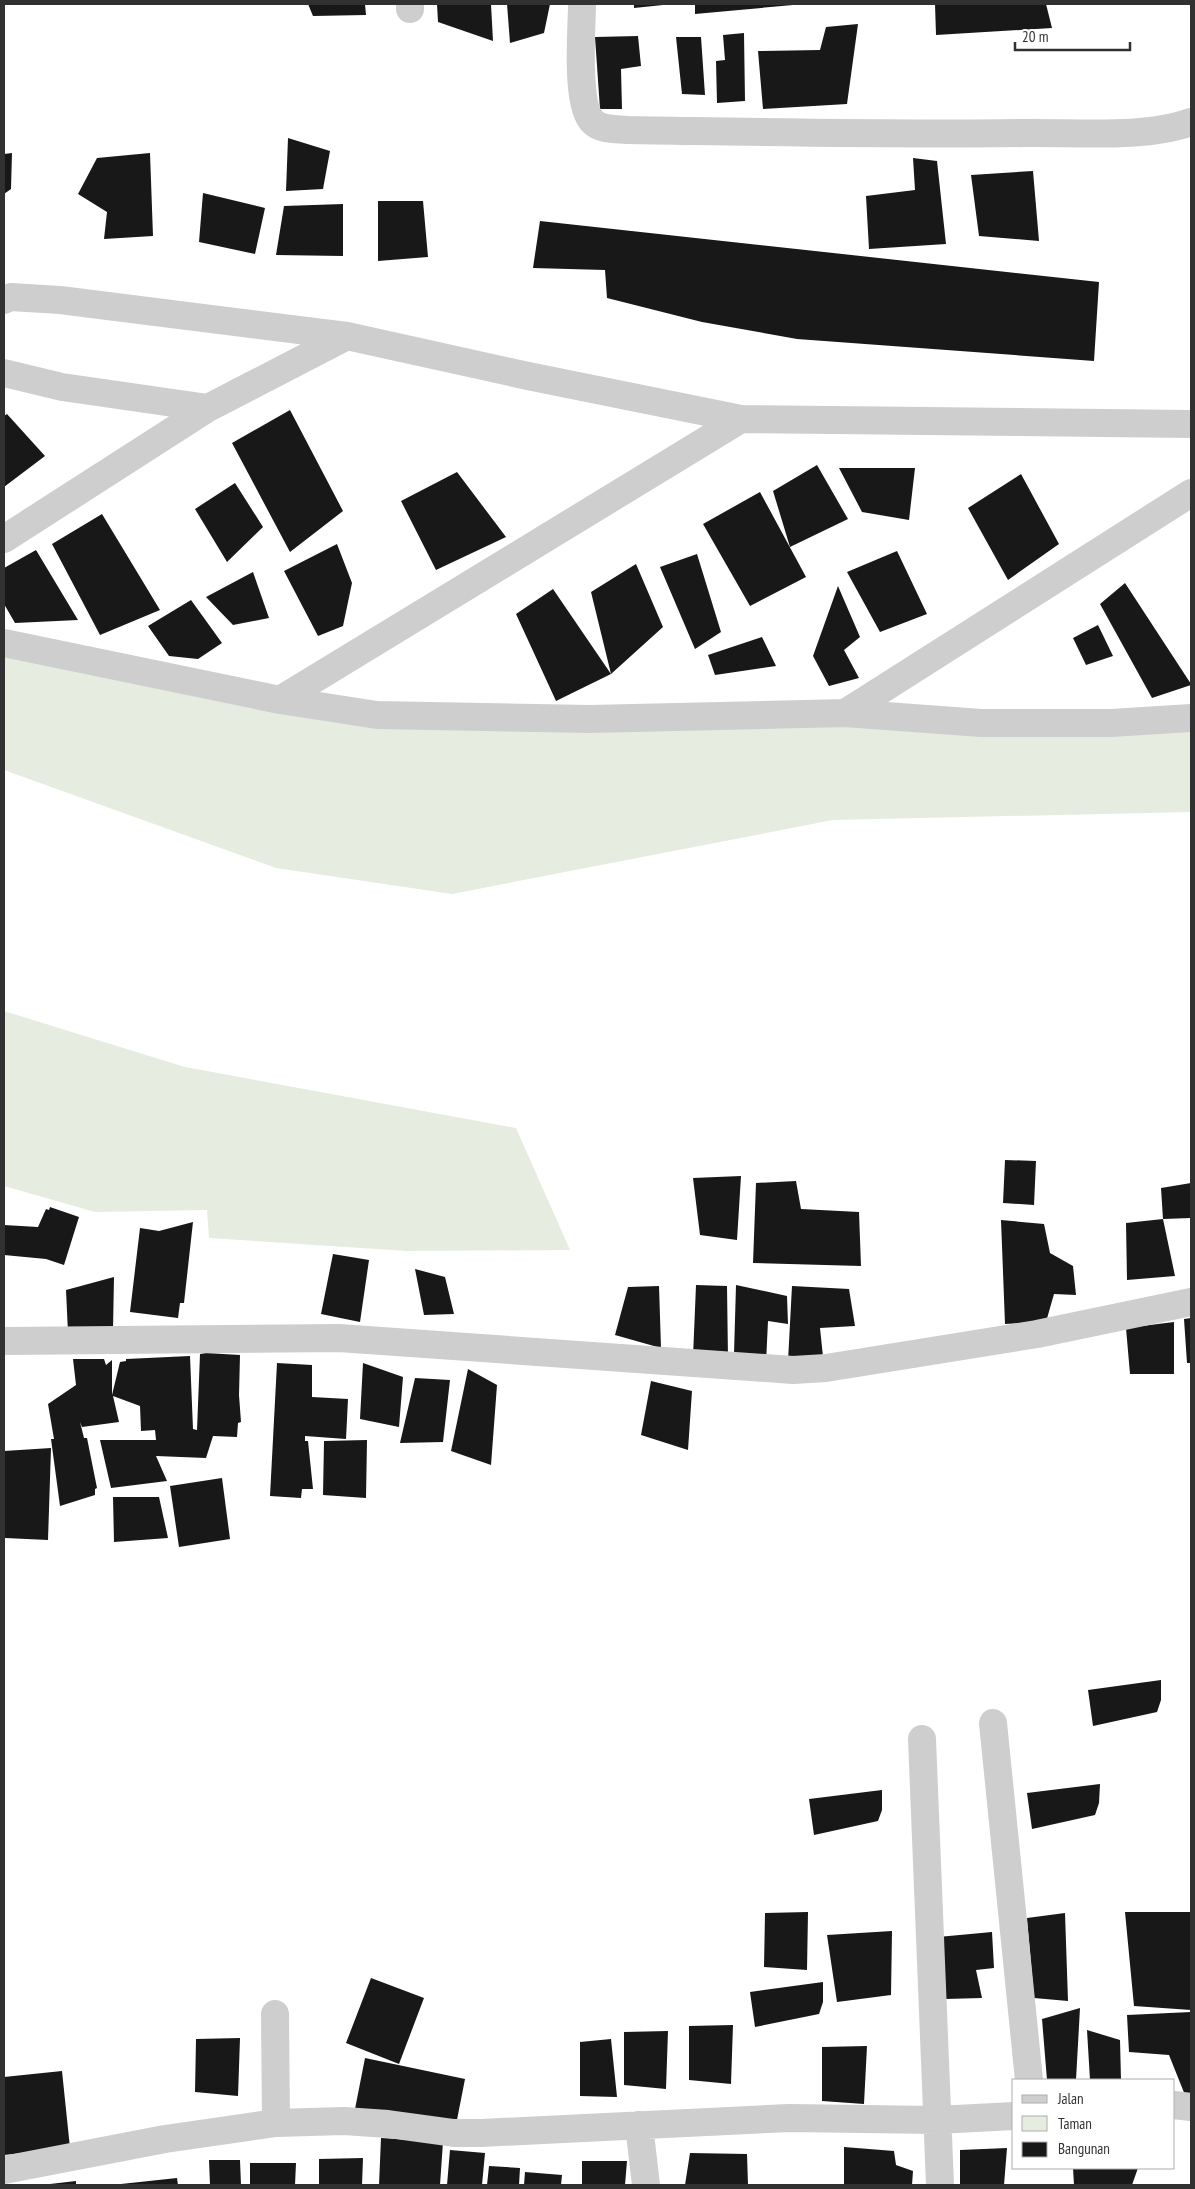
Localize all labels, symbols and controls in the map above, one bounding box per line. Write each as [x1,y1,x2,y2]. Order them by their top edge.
scale bar [1015,20,1130,52]
text: 20 m [1022,27,1048,46]
legend [1012,2079,1175,2169]
text: Jalan [1057,2089,1084,2108]
text: Taman [1058,2114,1092,2133]
text: Bangunan [1058,2139,1110,2158]

